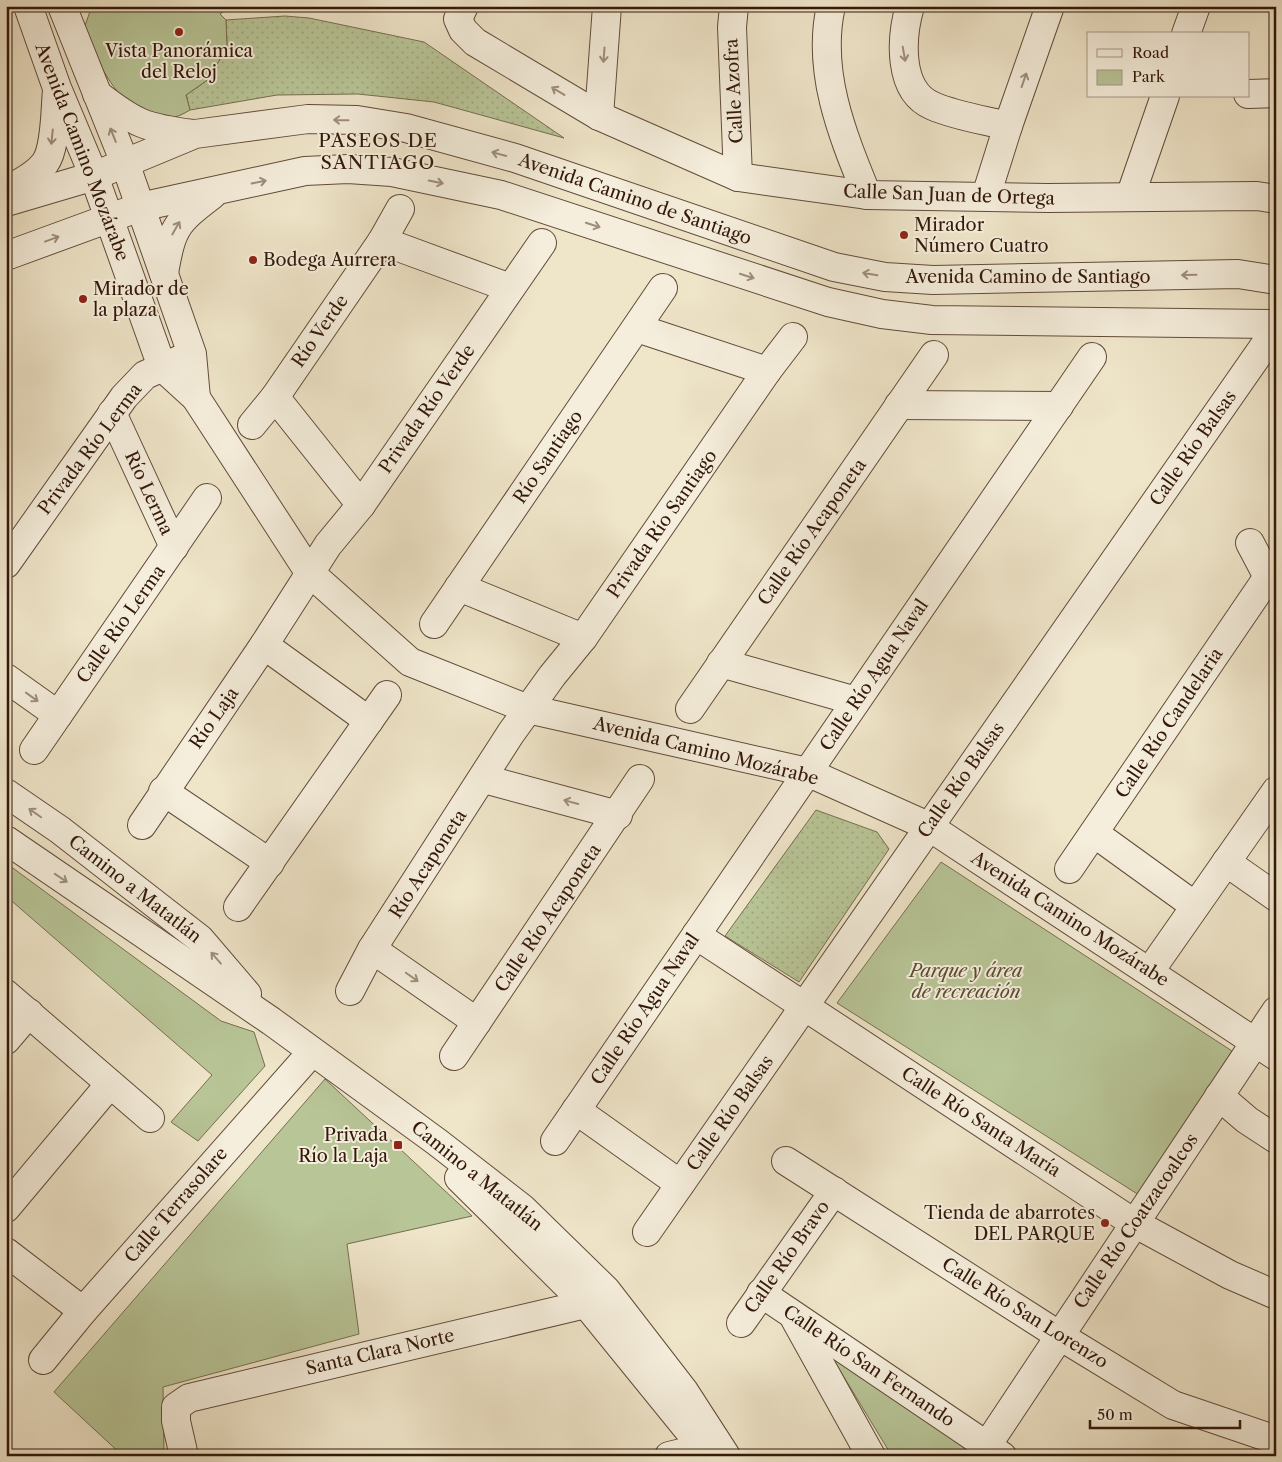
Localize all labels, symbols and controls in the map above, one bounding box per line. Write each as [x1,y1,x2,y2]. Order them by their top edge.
marker: Vista Panorámica del Reloj [173,26,185,38]
legend [1087,32,1250,98]
street label: Calle Azofra [720,37,748,144]
street label: Avenida Camino Mozárabe [30,39,134,264]
place label: Vista Panorámica del Reloj [104,40,254,83]
text: Road [1132,43,1169,62]
one-way arrow [899,46,909,62]
one-way arrow [599,47,608,63]
text: Park [1132,67,1166,86]
one-way arrow [1020,73,1029,88]
one-way arrow [551,86,565,96]
one-way arrow [333,115,349,125]
one-way arrow [108,128,118,143]
one-way arrow [47,129,57,145]
district label: PASEOS DE SANTIAGO [318,129,438,174]
one-way arrow [492,148,508,158]
street label: Avenida Camino de Santiago [515,148,754,249]
one-way arrow [250,176,266,186]
one-way arrow [428,178,444,187]
street label: Calle San Juan de Ortega [843,180,1056,210]
place label: Mirador Número Cuatro [914,214,1049,257]
one-way arrow [584,221,600,231]
one-way arrow [172,222,182,236]
marker: Mirador Número Cuatro [898,229,910,241]
one-way arrow [44,234,59,243]
place label: Bodega Aurrera [263,249,397,271]
marker: Bodega Aurrera [247,254,259,266]
street label: Avenida Camino de Santiago [904,266,1151,288]
one-way arrow [862,269,878,278]
one-way arrow [739,271,755,281]
one-way arrow [1182,271,1198,280]
place label: Mirador de la plaza [93,278,189,321]
street label: Río Verde [287,290,353,372]
marker: Mirador de la plaza [77,293,89,305]
street label: Privada Río Verde [374,340,480,478]
street label: Privada Río Lerma [33,379,147,519]
street label: Calle Río Balsas [1145,386,1241,510]
street label: Río Santiago [509,406,587,508]
street label: Privada Río Santiago [602,446,722,602]
street label: Río Lerma [120,447,178,539]
street label: Calle Río Acaponeta [753,454,871,610]
street label: Calle Río Lerma [72,560,170,687]
street label: Calle Río Agua Naval [815,595,933,755]
street label: Calle Río Candelaria [1111,643,1228,802]
street label: Río Laja [185,682,243,753]
one-way arrow [25,692,39,702]
street label: Avenida Camino Mozárabe [590,712,821,790]
street label: Calle Río Balsas [913,718,1009,842]
one-way arrow [563,797,579,807]
street label: Río Acaponeta [385,805,472,922]
one-way arrow [28,808,42,818]
street label: Camino a Matatlán [64,830,206,948]
street label: Calle Río Acaponeta [490,839,606,996]
street label: Avenida Camino Mozárabe [966,846,1173,991]
one-way arrow [54,873,68,883]
street label: Calle Río Agua Naval [586,929,704,1089]
one-way arrow [211,952,222,965]
park label: Parque y área de recreación [908,960,1023,1003]
one-way arrow [405,972,419,982]
street label: Calle Río Balsas [682,1051,778,1175]
street label: Calle Río Santa María [897,1062,1065,1182]
street label: Camino a Matatlán [407,1116,547,1236]
place label: Privada Río la Laja [298,1124,389,1167]
street label: Calle Río Coatzacoalcos [1069,1129,1203,1313]
marker: Privada Río la Laja [392,1139,404,1151]
street label: Calle Terrasolare [120,1143,232,1267]
street label: Calle Río Bravo [740,1196,834,1318]
place label: Tienda de abarrotes DEL PARQUE [924,1202,1095,1245]
marker: Tienda de abarrotes DEL PARQUE [1099,1217,1111,1229]
street label: Calle Río San Lorenzo [938,1253,1112,1373]
street label: Calle Río San Fernando [779,1300,959,1432]
street label: Santa Clara Norte [304,1324,456,1380]
scale bar [1090,1397,1240,1429]
text: 50 m [1097,1405,1133,1424]

